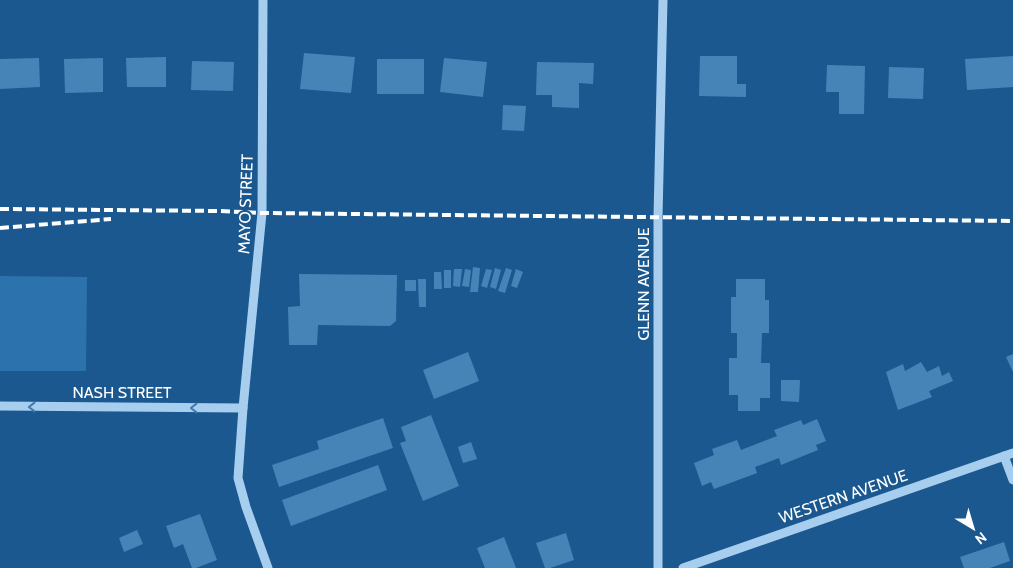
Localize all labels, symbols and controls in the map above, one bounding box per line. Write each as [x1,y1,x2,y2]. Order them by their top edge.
street label: MAYO STREET [234,153,257,254]
street label: GLENN AVENUE [634,227,653,341]
street label: NASH STREET [72,383,172,402]
one-way arrow [28,402,36,412]
one-way arrow [190,403,198,413]
street label: WESTERN AVENUE [776,466,910,527]
north arrow [948,503,998,553]
text: N [972,528,990,548]

